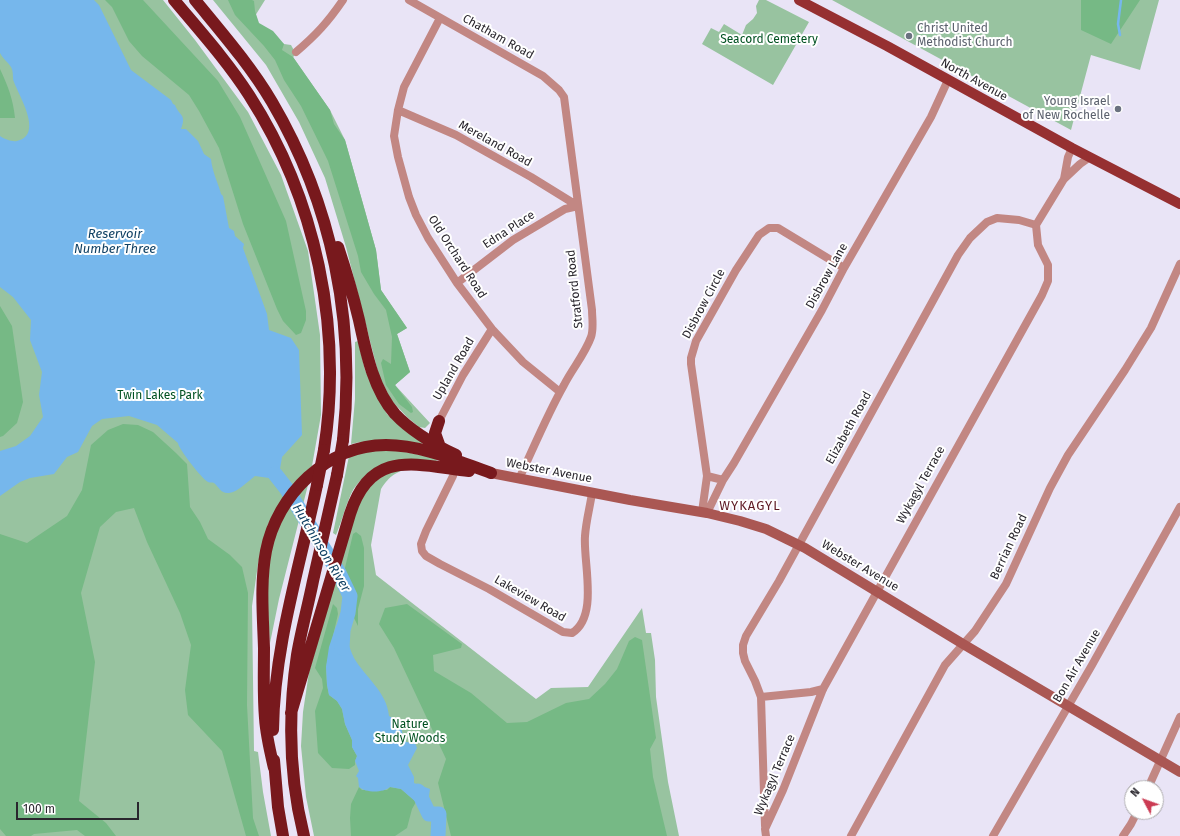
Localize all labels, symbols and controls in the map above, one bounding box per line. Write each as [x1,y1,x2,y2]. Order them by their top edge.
street label: Chatham Road [460,12,536,62]
place label: Christ United Methodist Church [917,22,1013,50]
marker: Christ United Methodist Church [904,31,914,41]
park label: Seacord Cemetery [720,33,818,47]
street label: North Avenue [938,56,1010,104]
place label: Young Israel of New Rochelle [1022,95,1110,123]
marker: Young Israel of New Rochelle [1113,104,1123,114]
street label: Mereland Road [456,118,534,170]
street label: Edna Place [480,208,538,252]
street label: Old Orchard Road [425,213,489,301]
water label: Reservoir Number Three [74,226,156,257]
street label: Disbrow Lane [803,241,851,311]
street label: Stratford Road [564,249,586,329]
street label: Disbrow Circle [680,267,728,341]
street label: Upland Road [430,335,478,403]
park label: Twin Lakes Park [117,389,203,403]
street label: Elizabeth Road [823,389,875,467]
street label: Wykagyl Terrace [894,444,948,526]
street label: Webster Avenue [505,456,593,486]
district label: WYKAGYL [719,498,781,514]
water label: Hutchinson River [289,501,353,595]
street label: Berrian Road [987,512,1031,582]
street label: Webster Avenue [819,537,901,595]
street label: Lakeview Road [492,573,568,625]
street label: Bon Air Avenue [1050,627,1104,705]
park label: Nature Study Woods [375,718,445,746]
street label: Wykagyl Terrace [751,732,799,818]
north arrow [1124,780,1164,820]
text: N [1128,785,1143,799]
scale bar [18,794,141,820]
text: 100 m [23,802,55,816]

